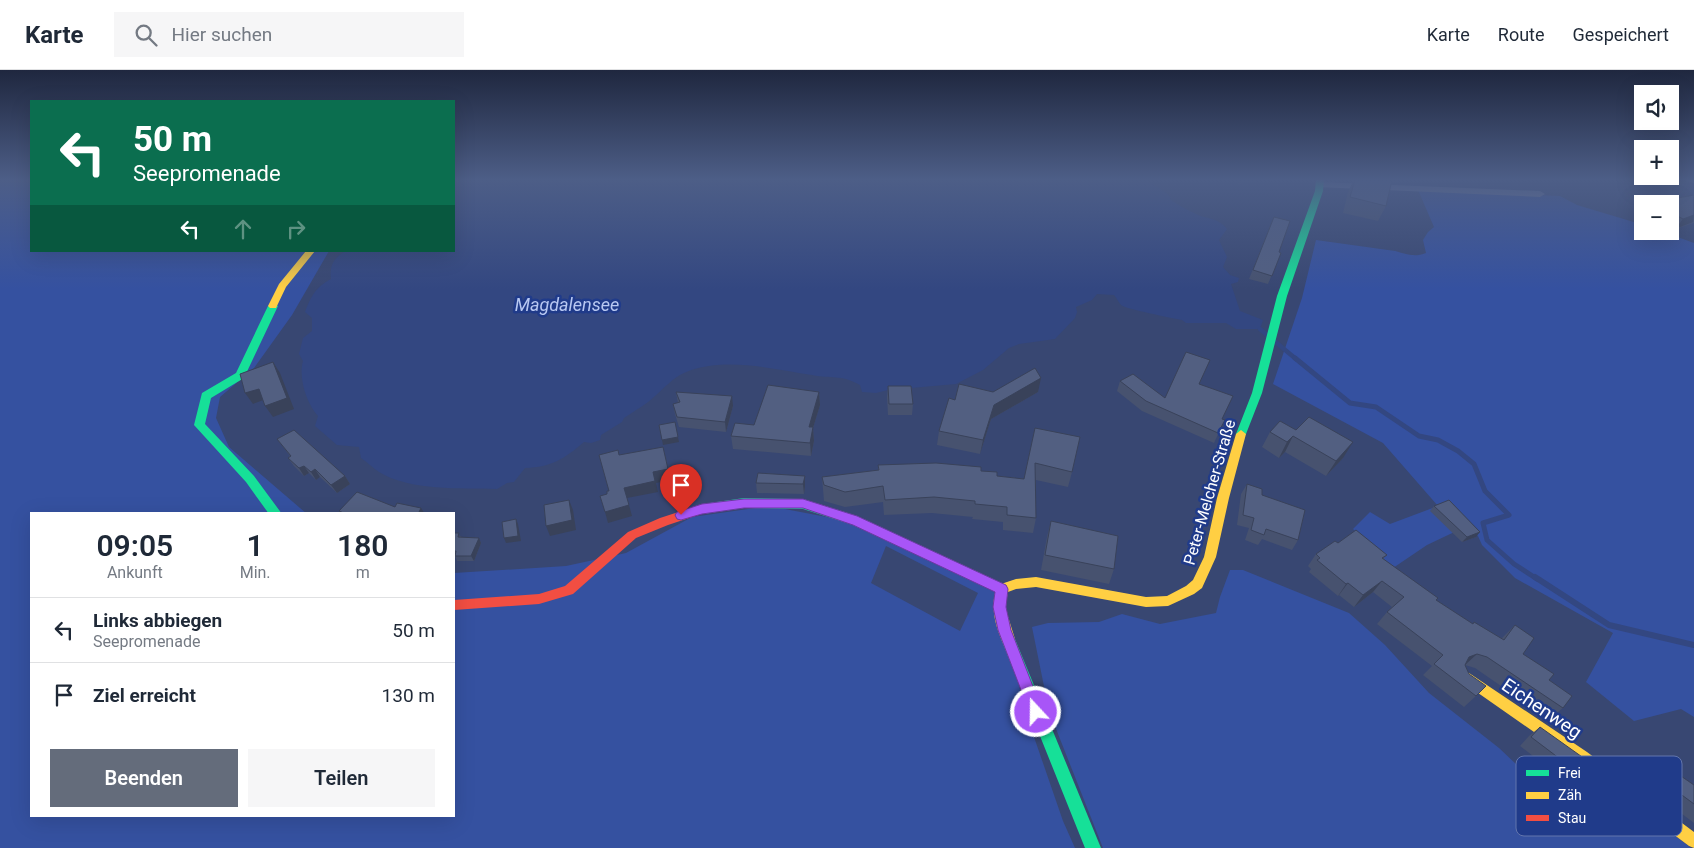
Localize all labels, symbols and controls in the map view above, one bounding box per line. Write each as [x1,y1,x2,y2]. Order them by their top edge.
search box [114,12,464,57]
text: Karte [25,21,84,49]
icon: search [132,21,160,49]
text: Hier suchen [172,23,272,46]
text: Karte [1427,24,1470,45]
text: Route [1498,24,1545,45]
text: Gespeichert [1573,24,1669,45]
map controls [1634,85,1679,240]
button: sound [1634,85,1679,130]
text: 50 m [133,119,212,160]
icon: left [50,120,115,185]
button: + [1634,140,1679,185]
text: Seepromenade [133,161,281,186]
button: − [1634,195,1679,240]
icon: left [176,215,204,243]
icon: ahead [229,215,257,243]
icon: right [282,215,310,243]
water label: Magdalensee [515,294,619,315]
street label: Peter-Melcher-Straße [1180,417,1239,567]
pin [660,464,702,515]
icon: arrive [667,471,695,499]
text: 09:05 [96,528,173,563]
text: 1 [247,528,264,563]
text: 180 [337,528,388,563]
text: Ankunft [107,563,163,582]
text: Min. [240,563,271,582]
text: m [356,563,370,582]
text: Links abbiegen [93,609,222,632]
icon: left [50,616,78,644]
text: 50 m [392,619,435,642]
text: Seepromenade [93,632,200,651]
street label: Eichenweg [1497,673,1586,744]
icon: arrive [50,681,78,709]
text: Ziel erreicht [93,684,196,707]
text: 130 m [382,684,435,707]
position arrow [1009,685,1061,737]
button: Beenden [50,749,238,807]
button: Teilen [248,749,435,807]
legend [1516,756,1682,836]
text: Frei [1558,765,1581,781]
text: Zäh [1558,787,1582,803]
text: Stau [1558,810,1586,826]

